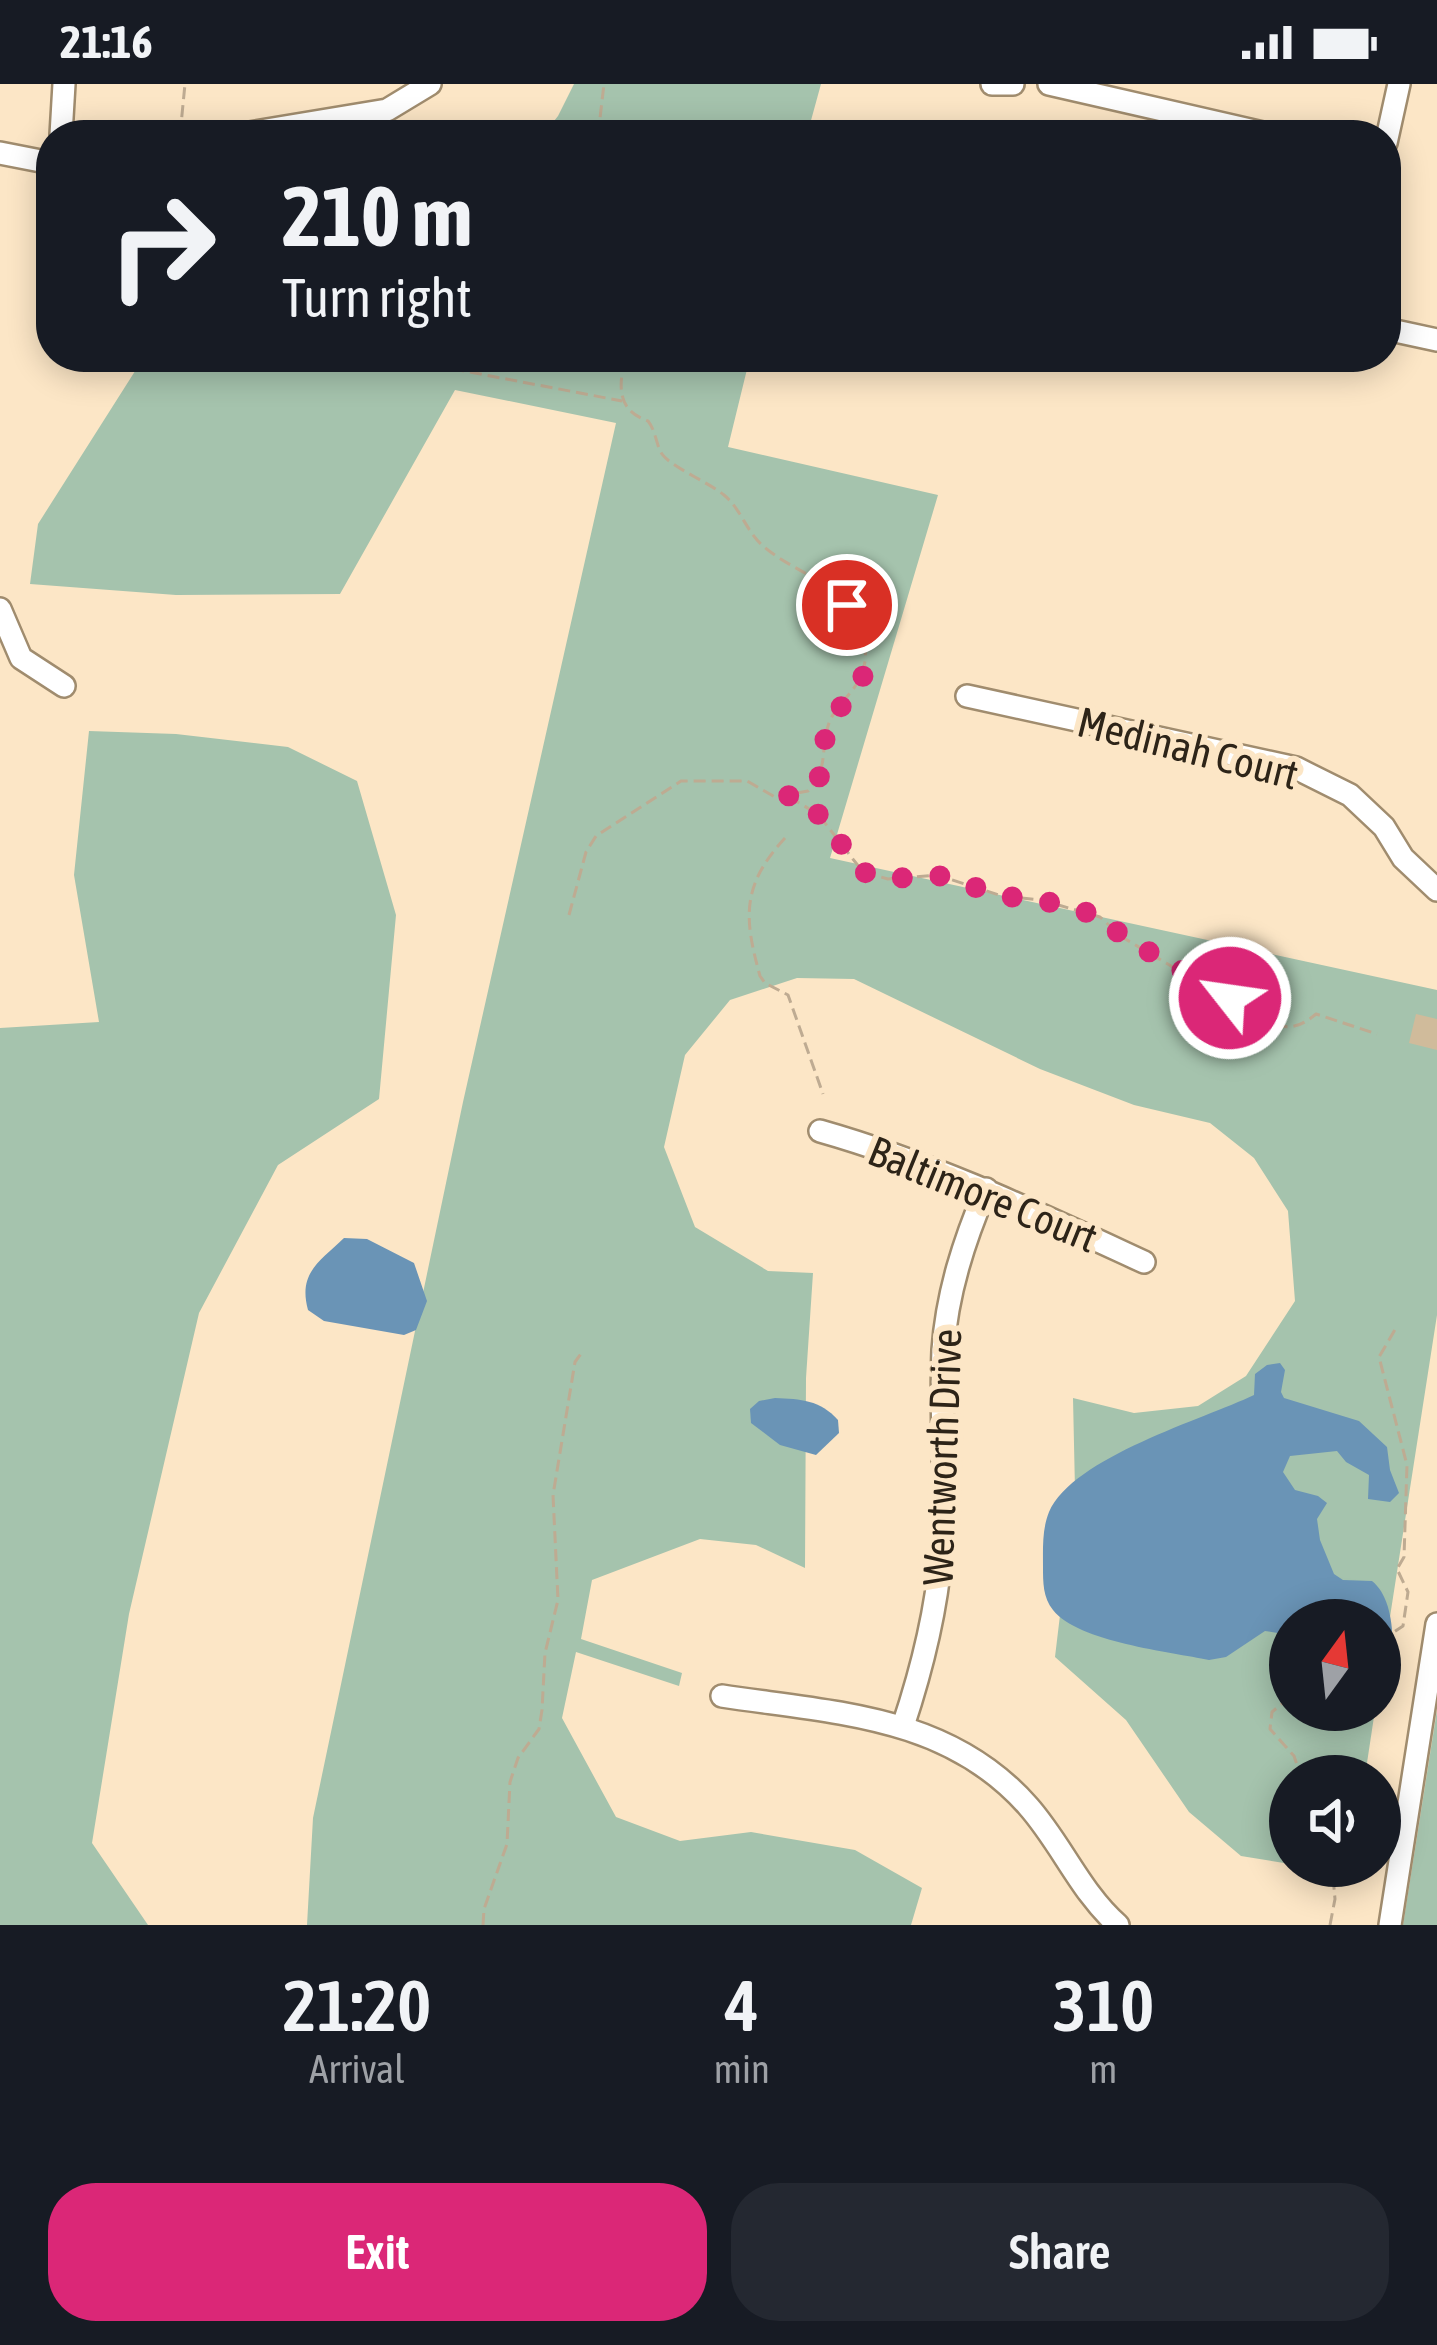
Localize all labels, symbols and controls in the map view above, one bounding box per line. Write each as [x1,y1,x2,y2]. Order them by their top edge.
text: 21:16 [60,16,153,68]
icon: right [84,168,240,324]
text: 210 m [282,168,472,264]
text: Turn right [282,267,472,328]
pin [796,554,898,656]
icon: arrive [814,572,880,638]
street label: Medinah Court [1073,697,1303,799]
position arrow [1167,935,1293,1061]
street label: Baltimore Court [862,1126,1104,1262]
street label: Wentworth Drive [914,1328,970,1586]
north arrow [1269,1599,1401,1731]
map controls [1269,1599,1401,1887]
button: sound [1269,1755,1401,1887]
text: 21:20 [283,1964,431,2046]
text: 4 [725,1964,759,2046]
text: 310 [1053,1964,1154,2046]
text: Arrival [309,2047,405,2091]
text: min [714,2047,770,2091]
text: m [1089,2047,1117,2091]
button: Exit [48,2183,707,2321]
button: Share [731,2183,1389,2321]

